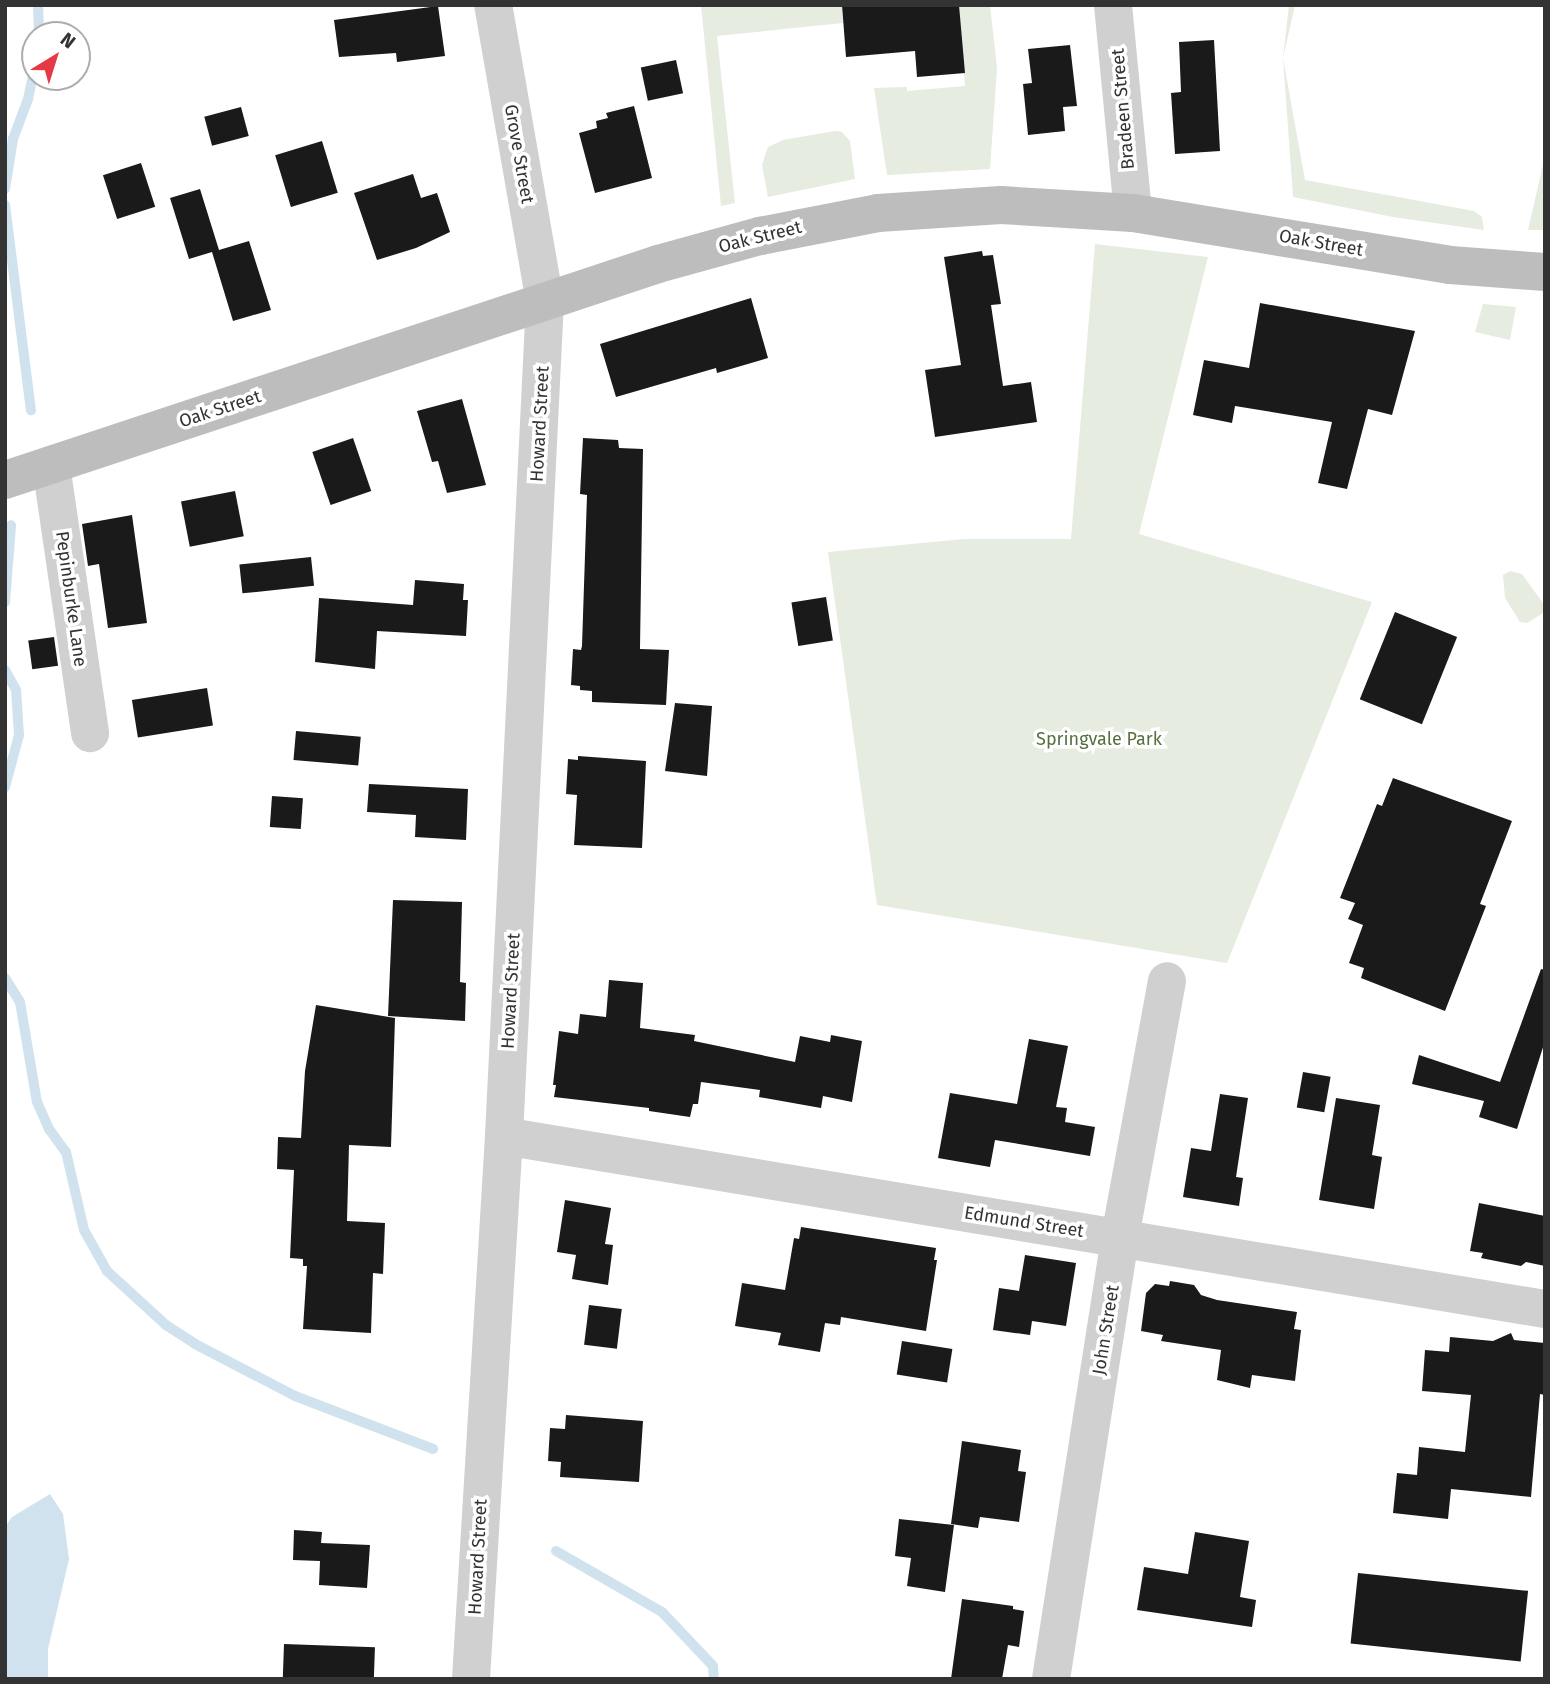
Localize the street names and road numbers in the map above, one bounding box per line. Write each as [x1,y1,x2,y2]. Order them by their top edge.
street label: Bradeen Street [1107,47,1139,171]
street label: Grove Street [500,103,538,205]
street label: Oak Street [716,216,804,258]
street label: Oak Street [1277,225,1365,261]
street label: Howard Street [526,366,554,482]
street label: Oak Street [176,386,264,432]
street label: Pepinburke Lane [51,530,91,668]
street label: Howard Street [497,933,525,1049]
street label: Edmund Street [963,1202,1085,1242]
street label: John Street [1088,1284,1124,1376]
street label: Howard Street [464,1499,492,1615]

